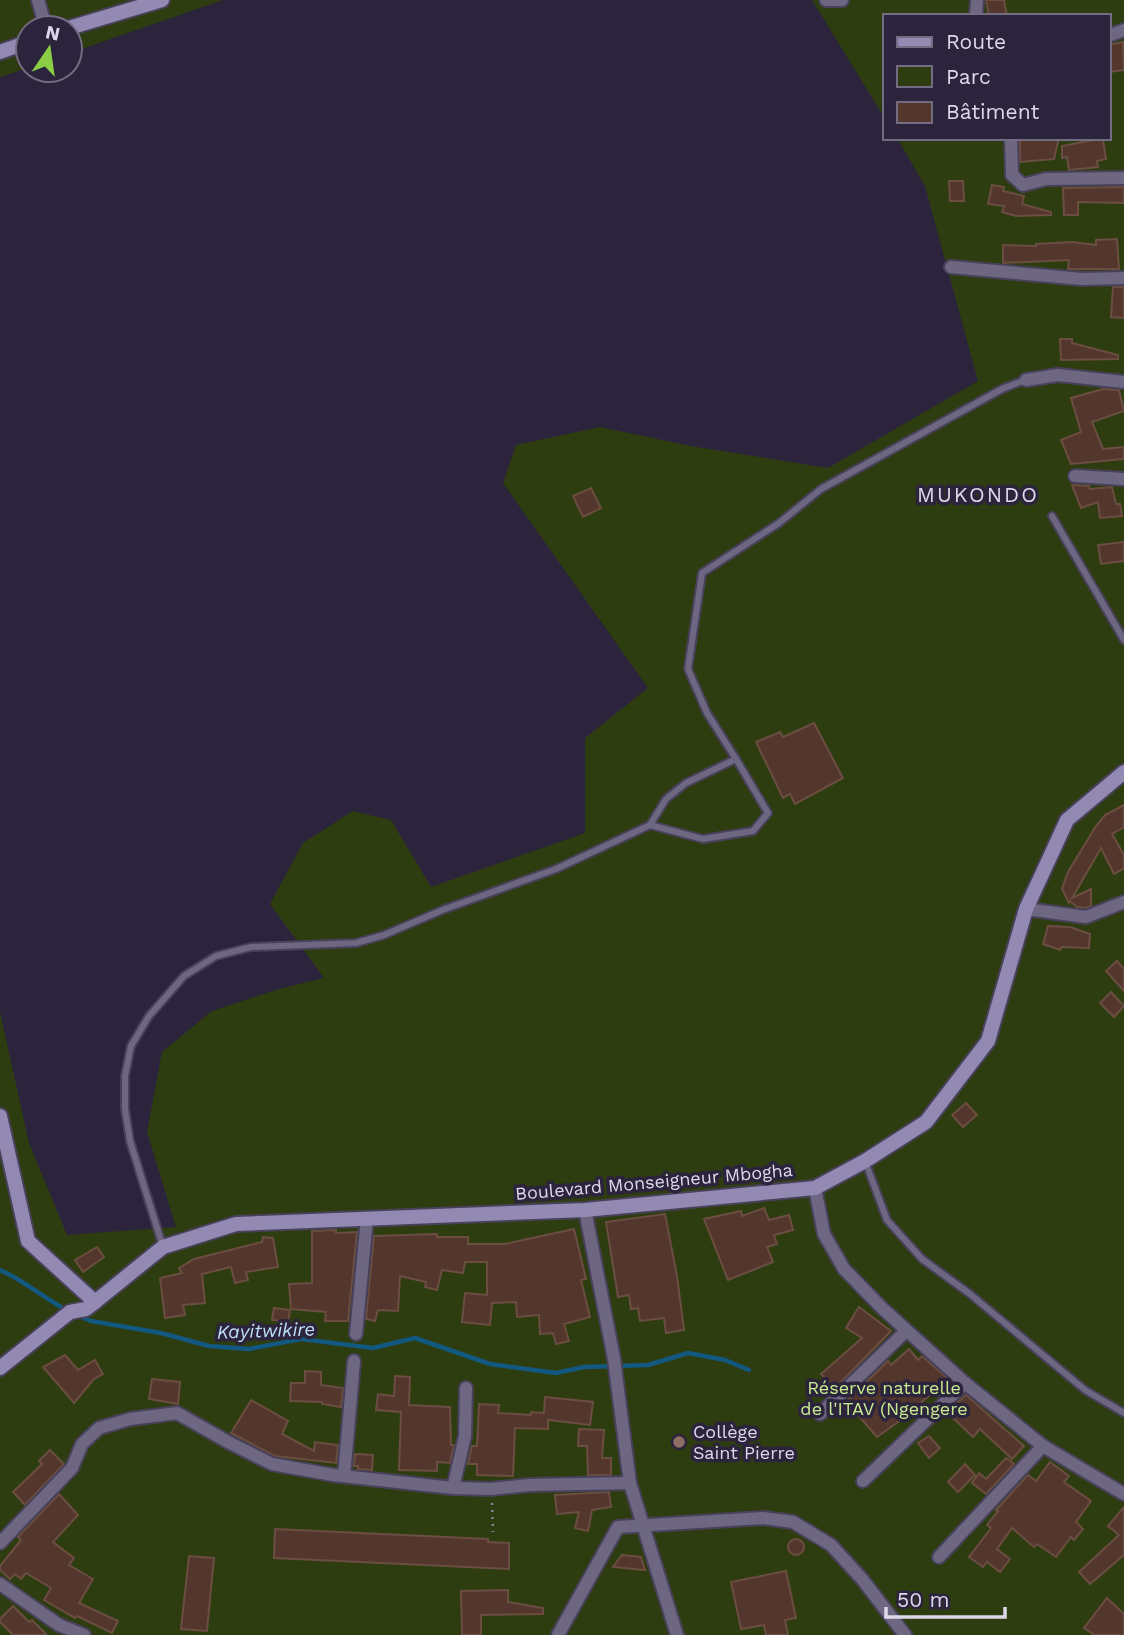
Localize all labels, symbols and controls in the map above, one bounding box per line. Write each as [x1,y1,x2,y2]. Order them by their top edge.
north arrow [14,14,84,84]
legend [883,14,1110,140]
text: N [43,20,62,46]
text: Route [946,29,1006,54]
text: Parc [946,64,991,89]
text: Bâtiment [946,99,1040,124]
district label: MUKONDO [917,482,1039,507]
street label: Boulevard Monseigneur Mbogha [514,1159,794,1204]
water label: Kayitwikire [216,1317,316,1344]
park label: Réserve naturelle de l'ITAV (Ngengere [800,1377,968,1419]
place label: Collège Saint Pierre [693,1421,795,1463]
marker: Collège Saint Pierre [671,1434,687,1450]
scale bar [886,1576,1005,1620]
text: 50 m [897,1587,949,1612]

